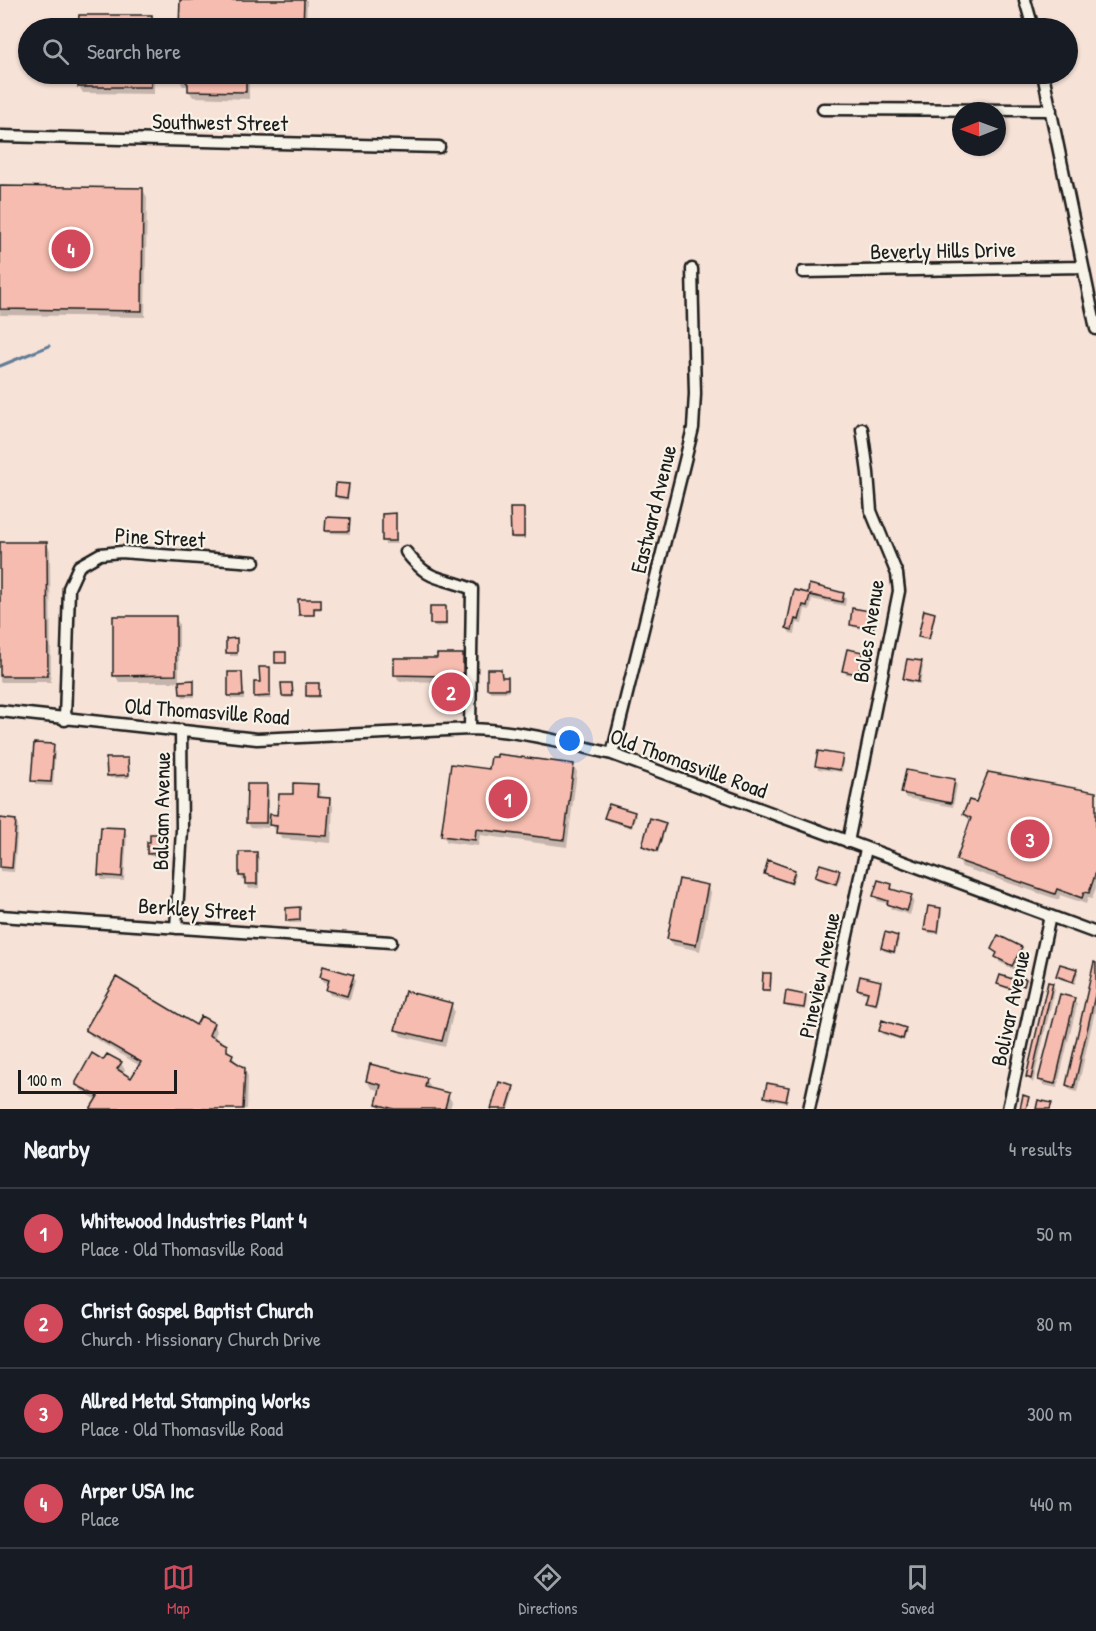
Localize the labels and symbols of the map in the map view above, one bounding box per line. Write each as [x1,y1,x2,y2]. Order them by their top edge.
north arrow [952,102,1006,156]
street label: Southwest Street [152,106,289,138]
pin: 4 [52,226,90,272]
street label: Beverly Hills Drive [870,234,1016,266]
street label: Eastward Avenue [623,442,683,576]
street label: Pine Street [114,520,206,554]
street label: Boles Avenue [845,577,891,685]
pin: 2 [432,670,470,714]
street label: Old Thomasville Road [124,690,291,732]
street label: Old Thomasville Road [606,721,772,806]
your location [555,726,584,755]
street label: Balsam Avenue [145,751,177,871]
pin: 1 [488,776,528,822]
pin: 3 [1010,816,1050,862]
street label: Berkley Street [137,890,257,928]
street label: Pineview Avenue [791,909,847,1041]
street label: Bolivar Avenue [983,947,1037,1069]
scale bar [18,1067,177,1094]

